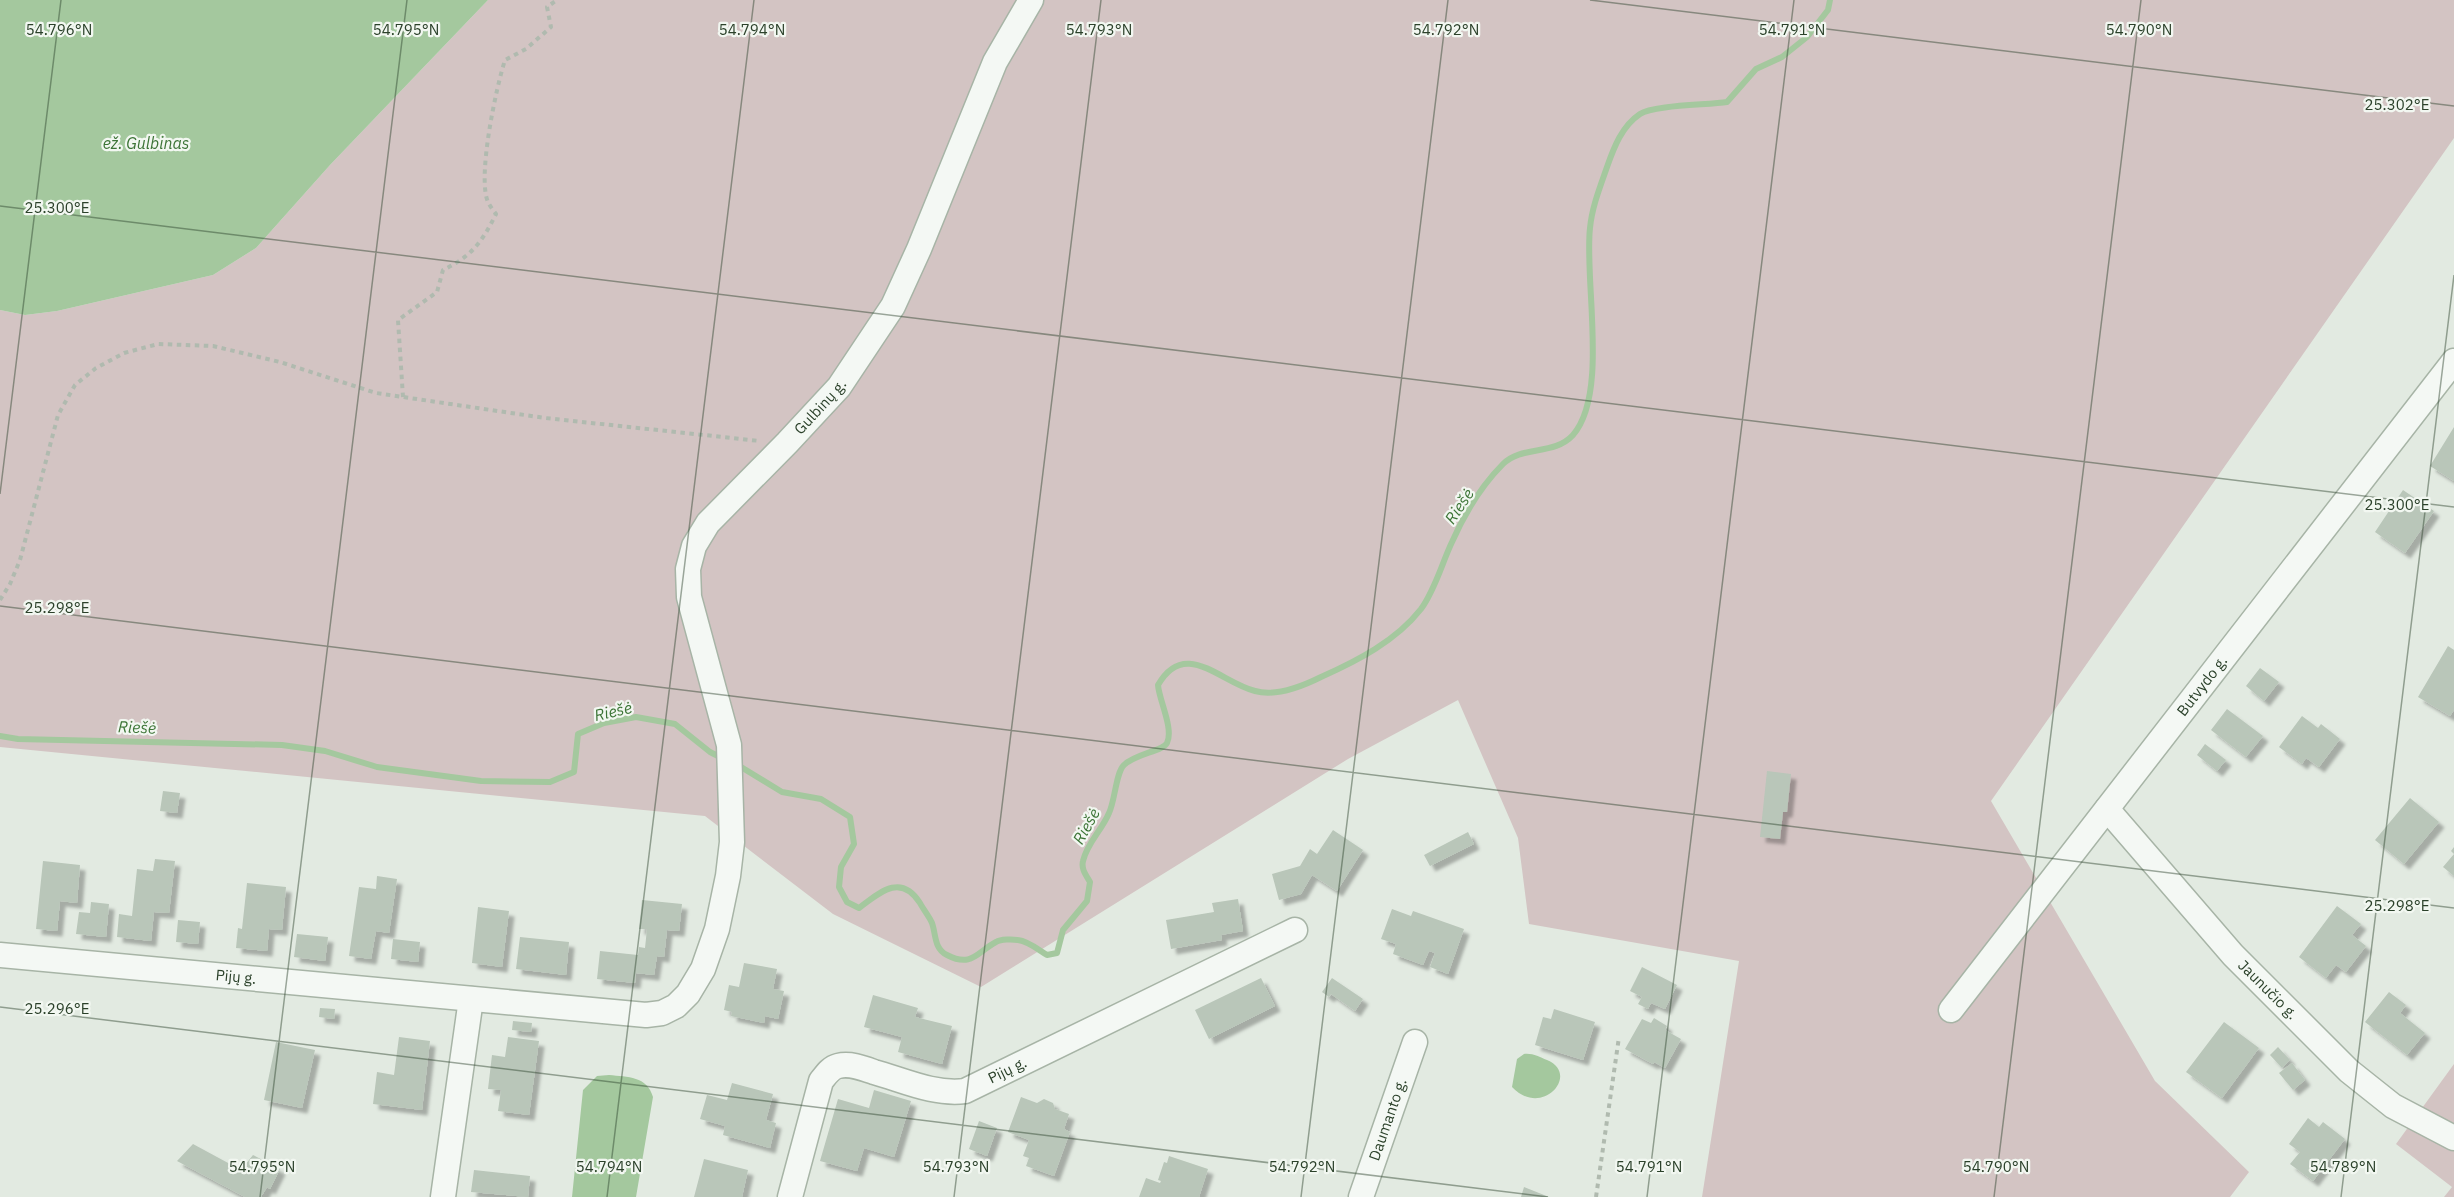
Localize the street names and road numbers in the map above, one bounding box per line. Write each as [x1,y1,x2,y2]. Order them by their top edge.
street label: Gulbinų g. [790,376,850,438]
street label: Butvydo g. [2172,652,2231,720]
street label: Jaunučio g. [2234,956,2302,1023]
street label: Pijų g. [215,965,257,988]
street label: Pijų g. [985,1052,1030,1087]
street label: Daumanto g. [1364,1076,1411,1163]

